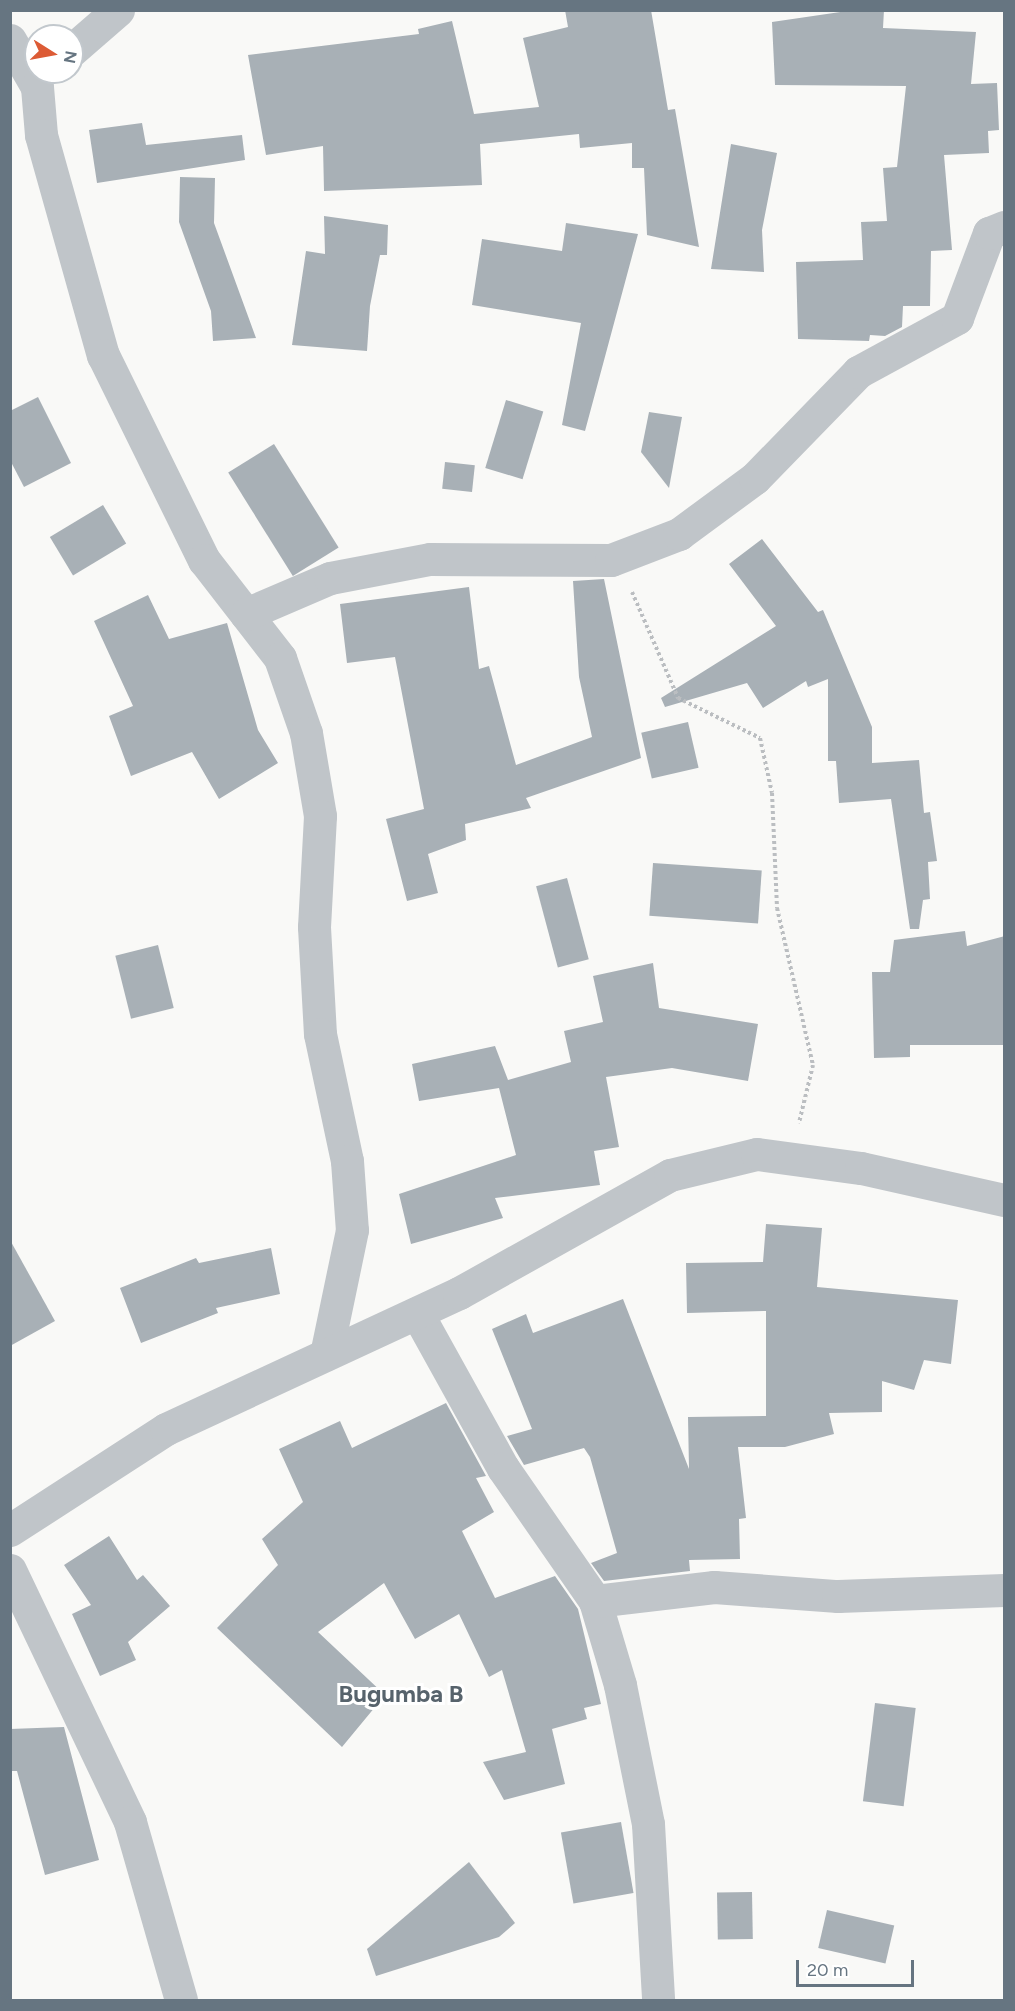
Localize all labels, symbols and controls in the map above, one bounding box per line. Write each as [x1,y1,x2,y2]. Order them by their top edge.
north arrow [24,24,84,84]
text: N [60,49,81,65]
district label: Bugumba B [339,1680,463,1708]
scale bar [799,1948,918,1986]
text: 20 m [807,1959,848,1981]

